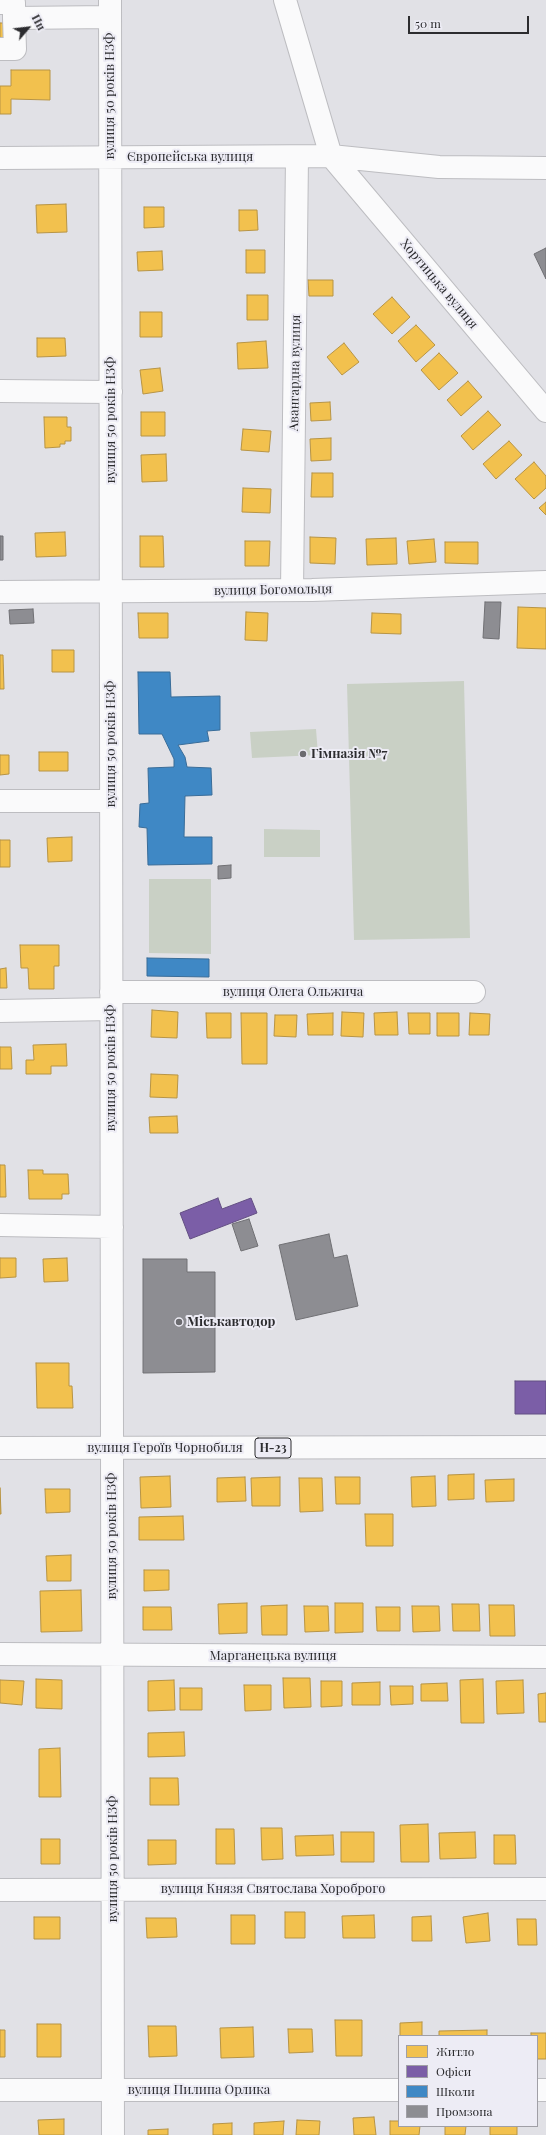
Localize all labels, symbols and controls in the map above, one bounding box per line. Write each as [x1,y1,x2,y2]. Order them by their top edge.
north arrow [8,8,48,48]
scale bar [410,8,531,34]
text: Пн [29,12,49,33]
text: 50 m [415,15,441,31]
street label: вулиця 50 років НЗФ [102,33,118,159]
street label: Європейська вулиця [127,149,253,165]
street label: Хортицька вулиця [397,236,481,332]
street label: Авангардна вулиця [286,315,304,431]
street label: вулиця 50 років НЗФ [103,357,119,483]
street label: вулиця Богомольця [214,581,332,599]
street label: вулиця 50 років НЗФ [103,681,119,807]
place label: Гімназія №7 [311,746,388,762]
marker: Гімназія №7 [298,749,308,759]
street label: вулиця Олега Ольжича [223,984,363,1000]
street label: вулиця 50 років НЗФ [103,1005,119,1131]
place label: Міськавтодор [187,1314,275,1330]
marker: Міськавтодор [174,1317,184,1327]
road number: Н-23 [255,1438,291,1458]
street label: вулиця Героїв Чорнобиля [87,1440,243,1456]
street label: вулиця 50 років НЗФ [104,1473,120,1599]
street label: Марганецька вулиця [210,1648,336,1664]
street label: вулиця 50 років НЗФ [105,1796,121,1922]
street label: вулиця Князя Святослава Хороброго [161,1881,385,1897]
legend [398,2035,538,2127]
text: Житло [436,2043,474,2059]
text: Офіси [436,2063,471,2079]
street label: вулиця Пилипа Орлика [128,2082,270,2098]
text: Школи [436,2083,475,2099]
text: Промзона [436,2103,493,2119]

